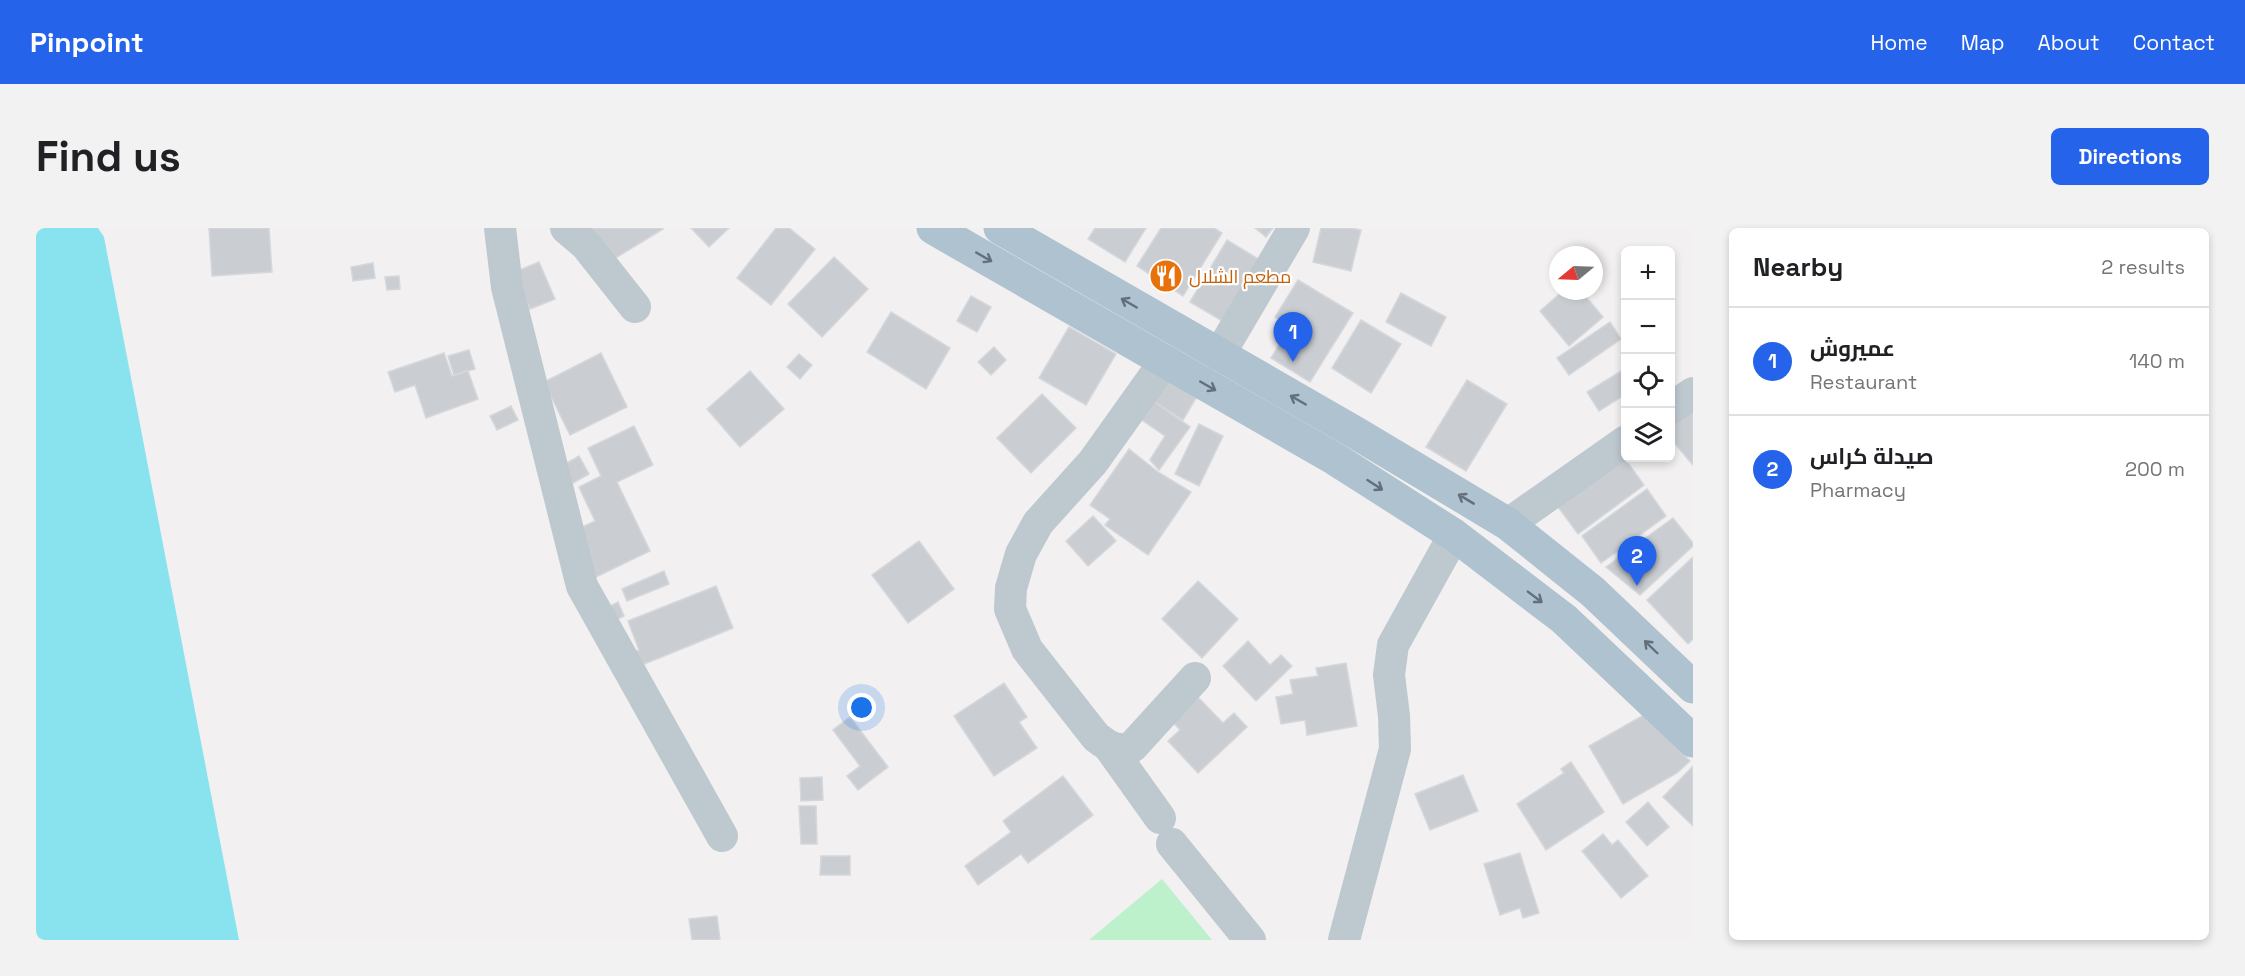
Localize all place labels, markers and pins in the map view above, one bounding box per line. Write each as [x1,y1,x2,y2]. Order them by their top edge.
restaurant icon: مطعم الشلال [1148,258,1184,294]
place label: مطعم الشلال [1189,265,1291,289]
pin: 1 [1274,312,1312,362]
pin: 2 [1618,536,1656,586]

